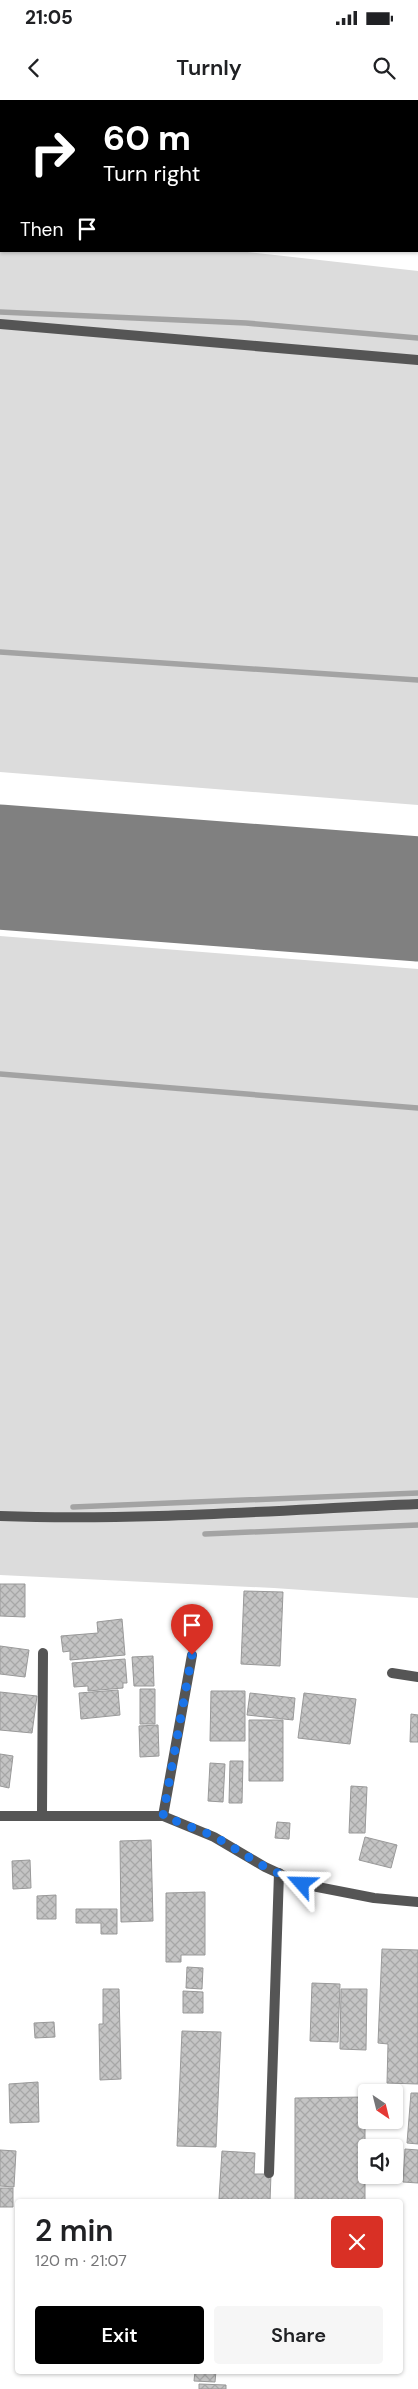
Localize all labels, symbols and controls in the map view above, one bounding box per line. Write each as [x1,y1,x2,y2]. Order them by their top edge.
text: 21:05 [25,5,73,30]
text: Turnly [176,53,242,82]
icon: back [20,54,48,82]
icon: search [370,54,398,82]
text: 60 m [103,115,191,161]
icon: right [20,120,85,185]
text: Turn right [103,159,200,188]
icon: arrive [73,215,101,243]
text: Then [20,217,63,242]
pin [171,1604,213,1655]
icon: arrive [178,1611,206,1639]
position arrow [275,1857,327,1909]
north arrow [358,2084,402,2129]
map controls [358,2084,403,2184]
button: sound [358,2139,403,2184]
text: 2 min [35,2211,113,2250]
button: close [331,2216,383,2268]
text: 120 m · 21:07 [35,2250,127,2271]
button: Exit [35,2306,204,2364]
button: Share [214,2306,383,2364]

